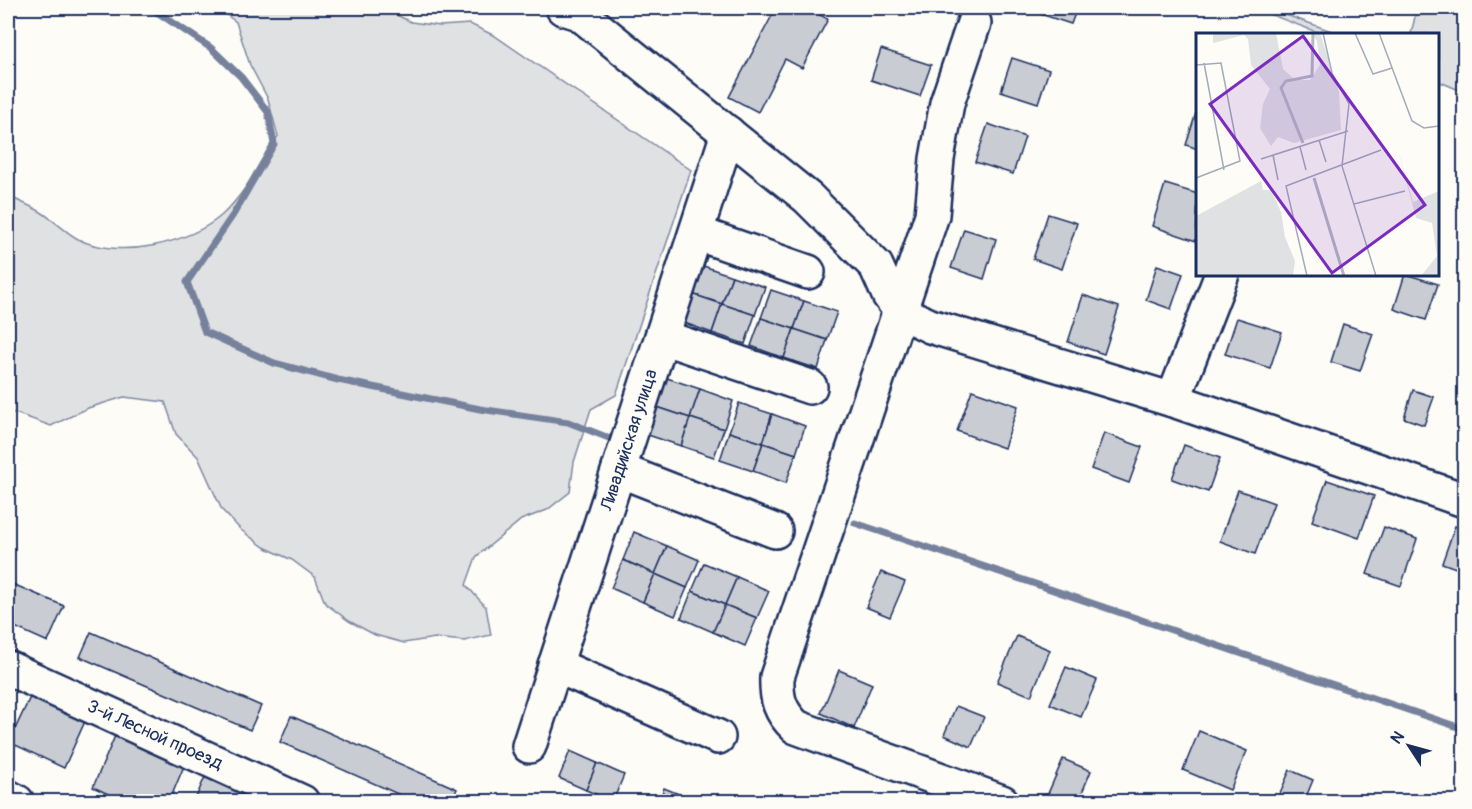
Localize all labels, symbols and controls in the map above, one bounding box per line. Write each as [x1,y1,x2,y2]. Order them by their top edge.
inset map [1196,33,1439,276]
street label: Ливадийская улица [595,366,663,515]
street label: 3-й Лесной проезд [84,695,227,775]
north arrow [1379,716,1439,776]
text: N [1386,727,1409,748]

